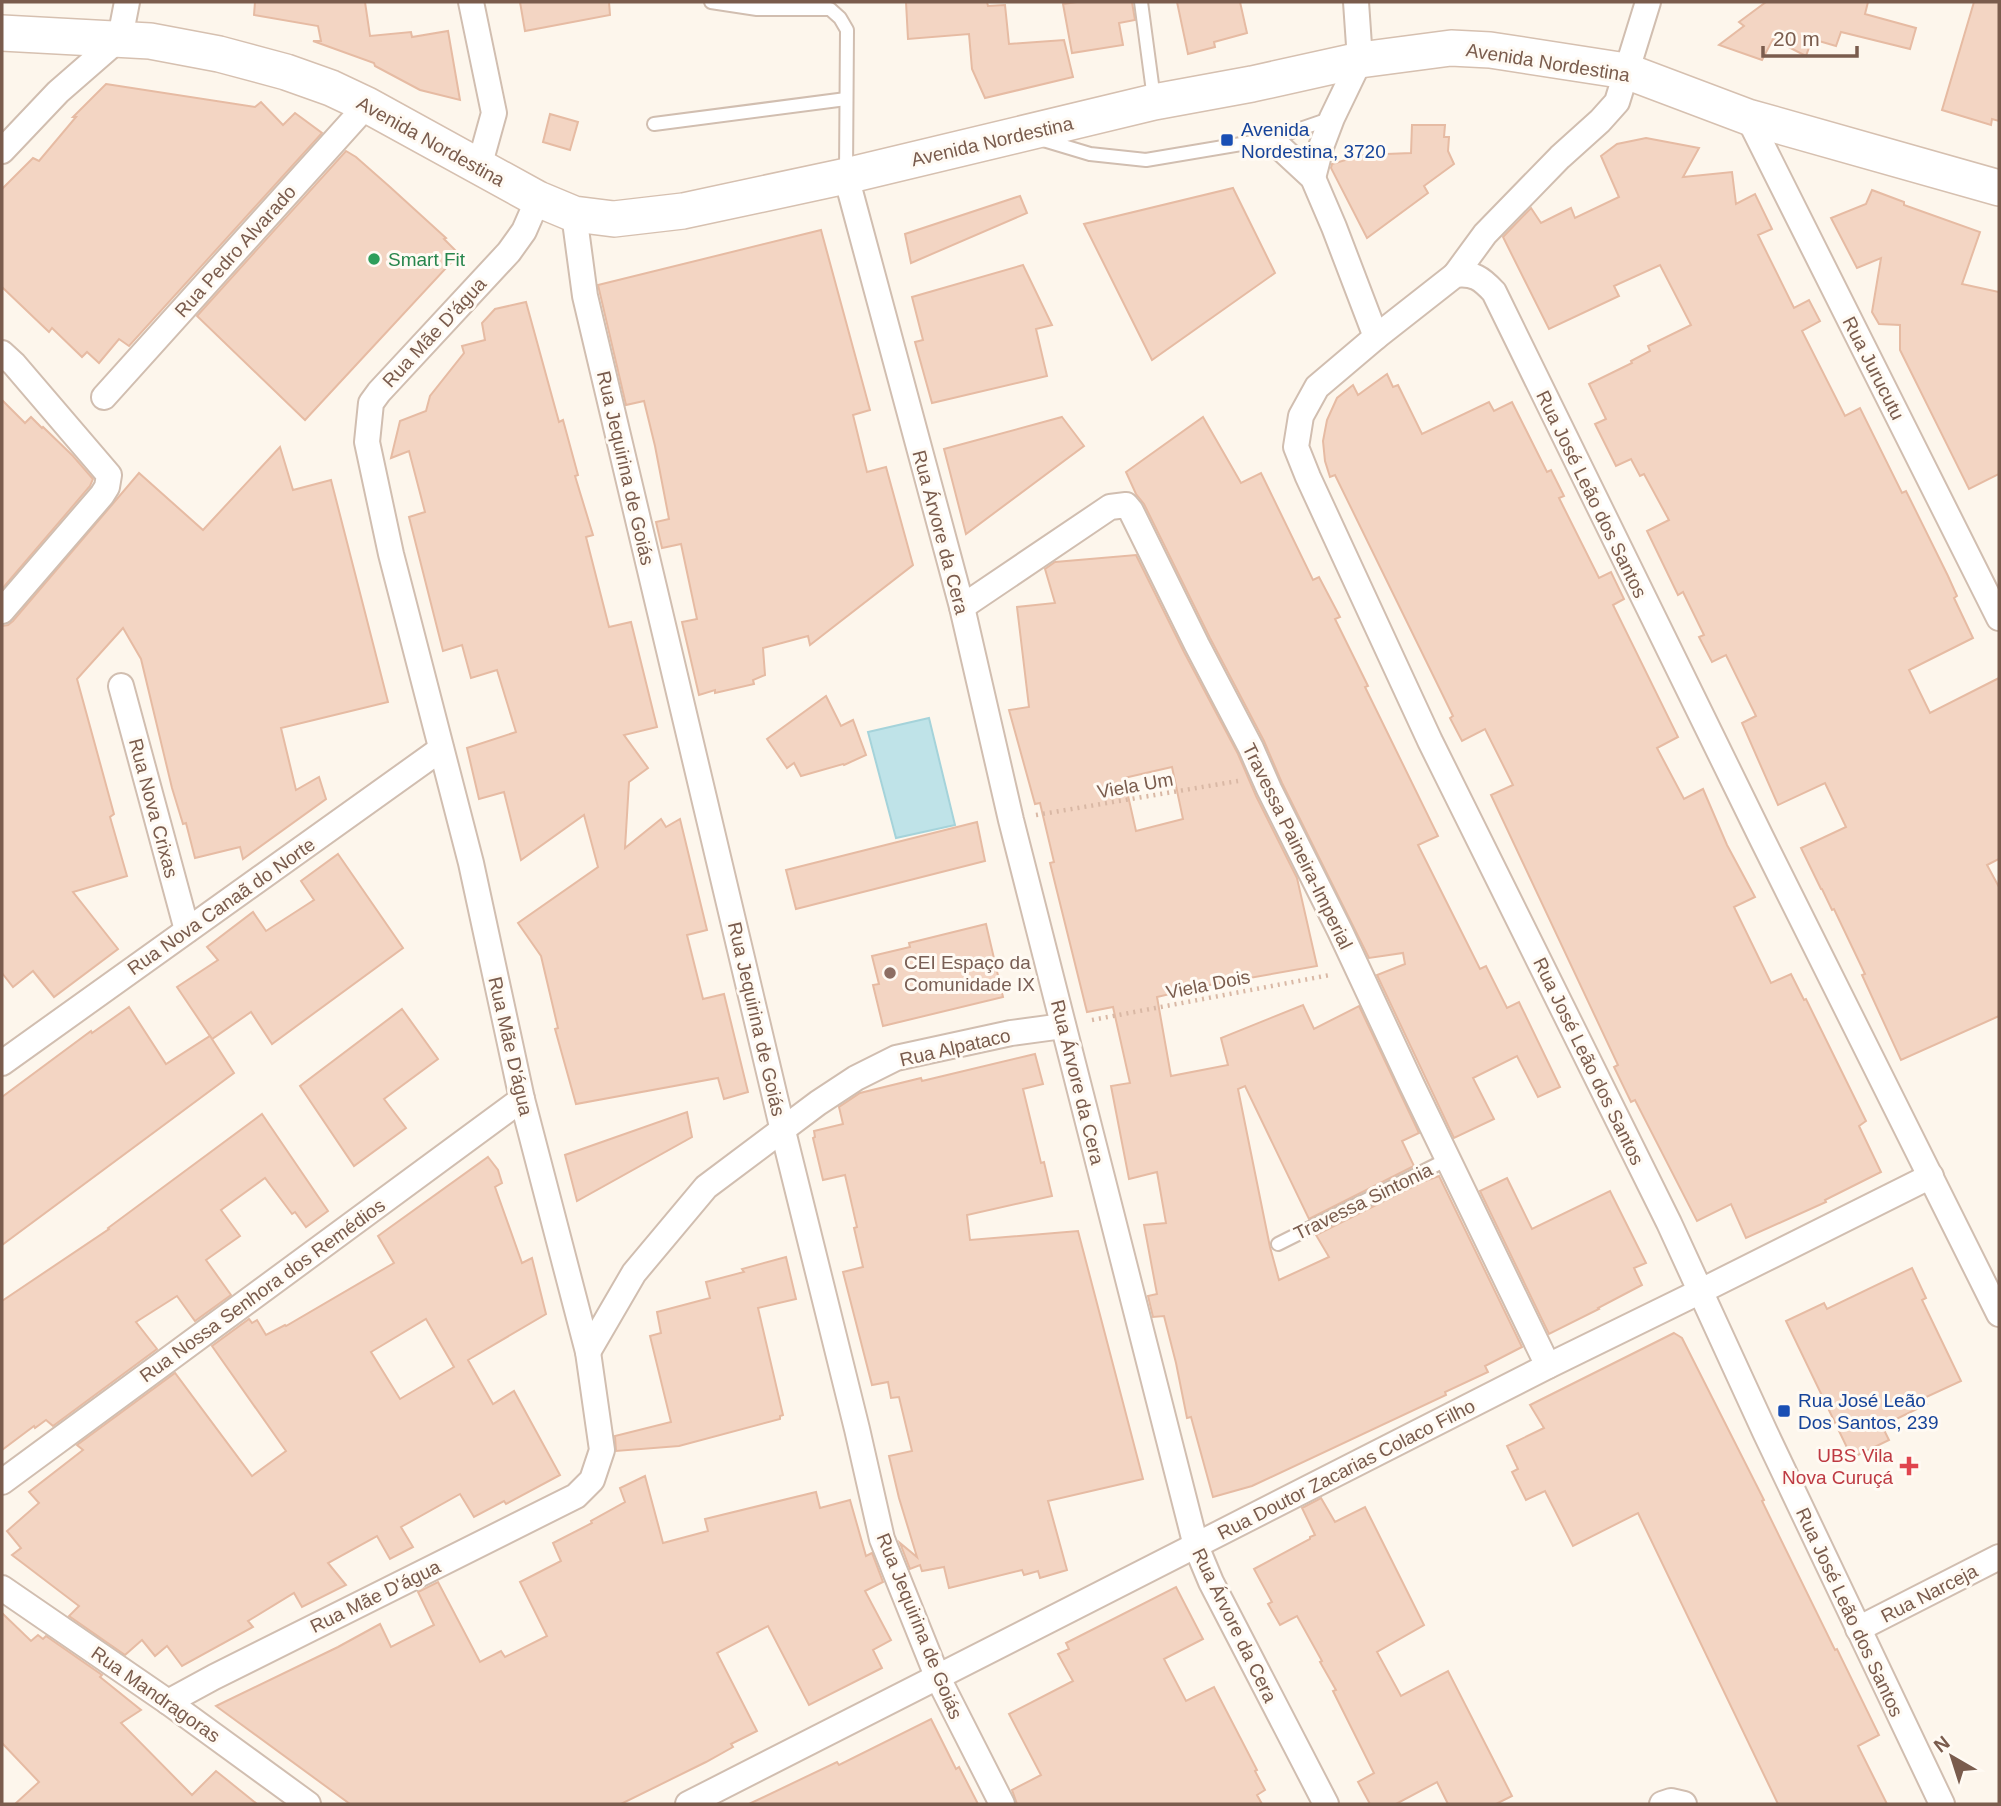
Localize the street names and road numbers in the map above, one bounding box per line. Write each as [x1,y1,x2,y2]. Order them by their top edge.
street label: Avenida Nordestina [1465,39,1632,86]
street label: Avenida Nordestina [353,92,509,191]
street label: Avenida Nordestina [909,113,1076,170]
street label: Rua Pedro Alvarado [171,181,300,322]
street label: Rua Mãe D'água [378,273,491,391]
street label: Rua Jurucutu [1839,313,1909,423]
street label: Rua Jequirina de Goiás [593,369,658,567]
street label: Rua José Leão dos Santos [1532,387,1651,601]
street label: Rua Árvore da Cera [909,448,973,617]
street label: Rua Nova Crixas [125,736,182,880]
street label: Travessa Paineira-Imperial [1239,740,1357,953]
street label: Viela Um [1095,768,1175,802]
street label: Rua Nova Canaã do Norte [124,834,319,979]
street label: Rua Jequirina de Goiás [724,920,789,1118]
street label: Rua José Leão dos Santos [1529,954,1648,1168]
street label: Viela Dois [1164,966,1252,1003]
street label: Rua Mãe D'água [484,975,537,1118]
street label: Rua Árvore da Cera [1047,998,1108,1167]
street label: Rua Alpataco [898,1025,1013,1070]
street label: Travessa Sintonia [1291,1159,1436,1244]
street label: Rua Nossa Senhora dos Remédios [136,1194,389,1386]
street label: Rua Doutor Zacarias Colaco Filho [1214,1395,1478,1544]
street label: Rua José Leão dos Santos [1792,1504,1907,1720]
street label: Rua Jequirina de Goiás [873,1530,966,1722]
street label: Rua Árvore da Cera [1188,1545,1281,1706]
street label: Rua Mãe D'água [307,1556,444,1637]
street label: Rua Narceja [1877,1560,1981,1627]
street label: Rua Mandragoras [87,1642,224,1747]

